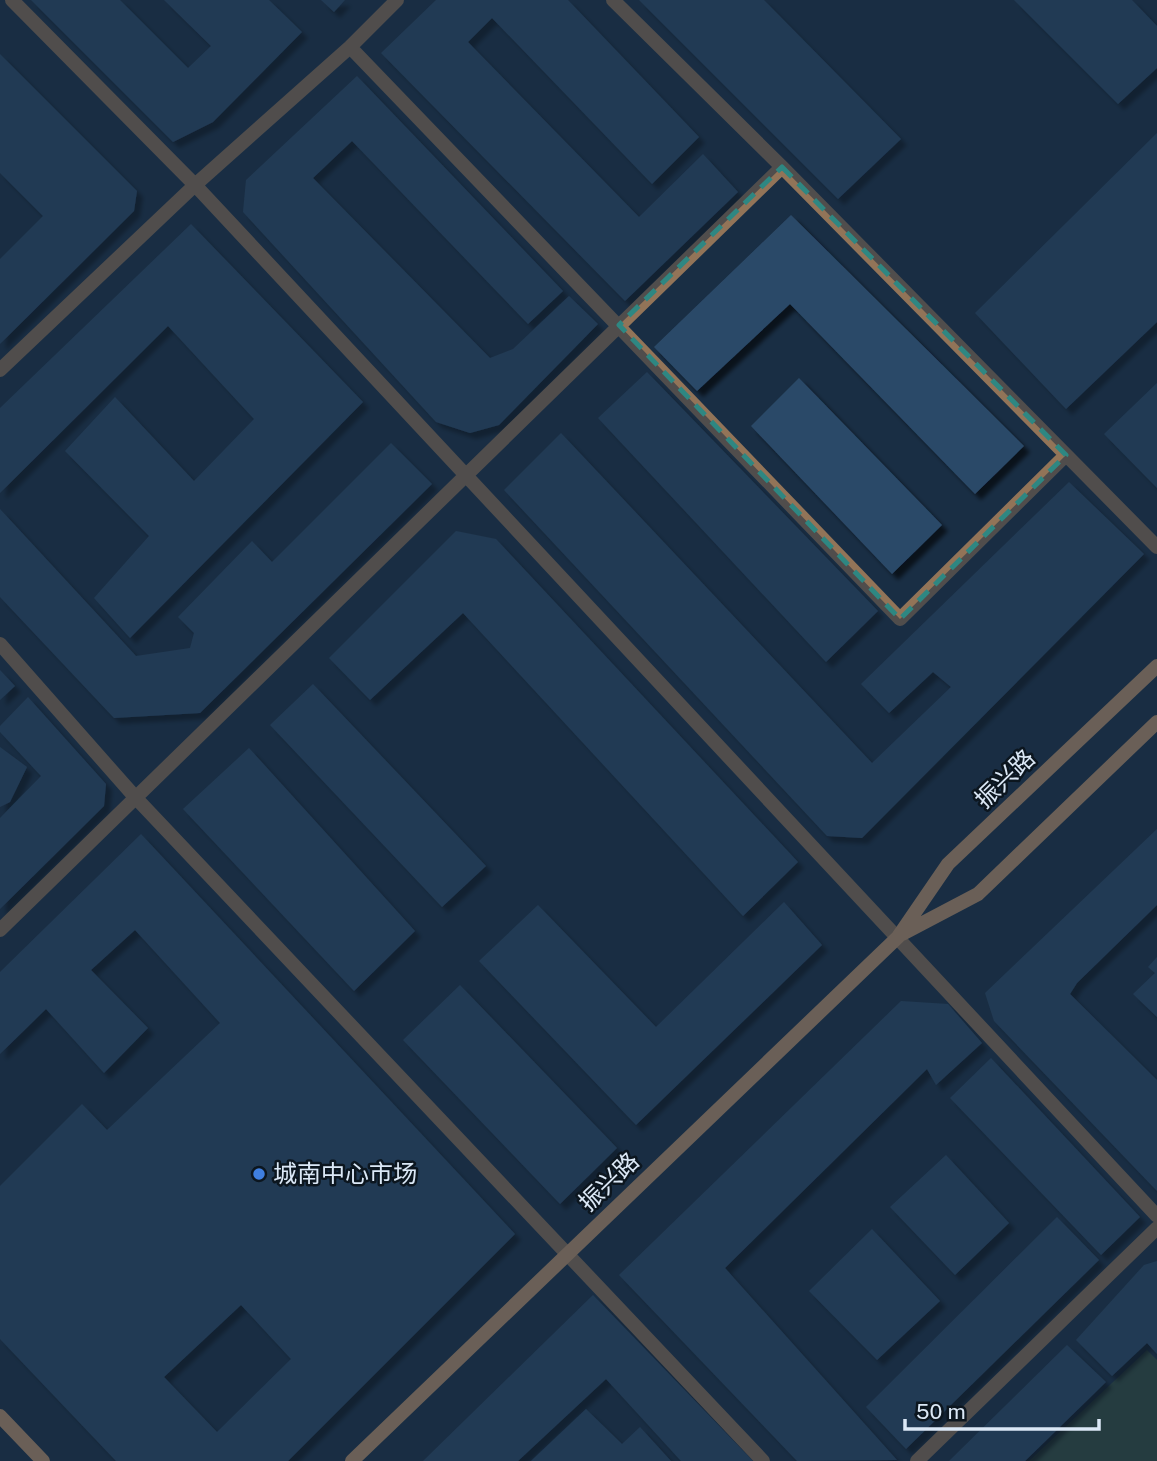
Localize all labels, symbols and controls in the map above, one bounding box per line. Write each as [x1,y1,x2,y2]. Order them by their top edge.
street label: 振兴路 [969,743,1040,813]
street label: 振兴路 [573,1146,644,1216]
place label: 城南中心市场 [273,1159,417,1187]
marker: 城南中心市场 [251,1166,267,1182]
scale bar [905,1388,1099,1432]
text: 50 m [916,1399,966,1424]

